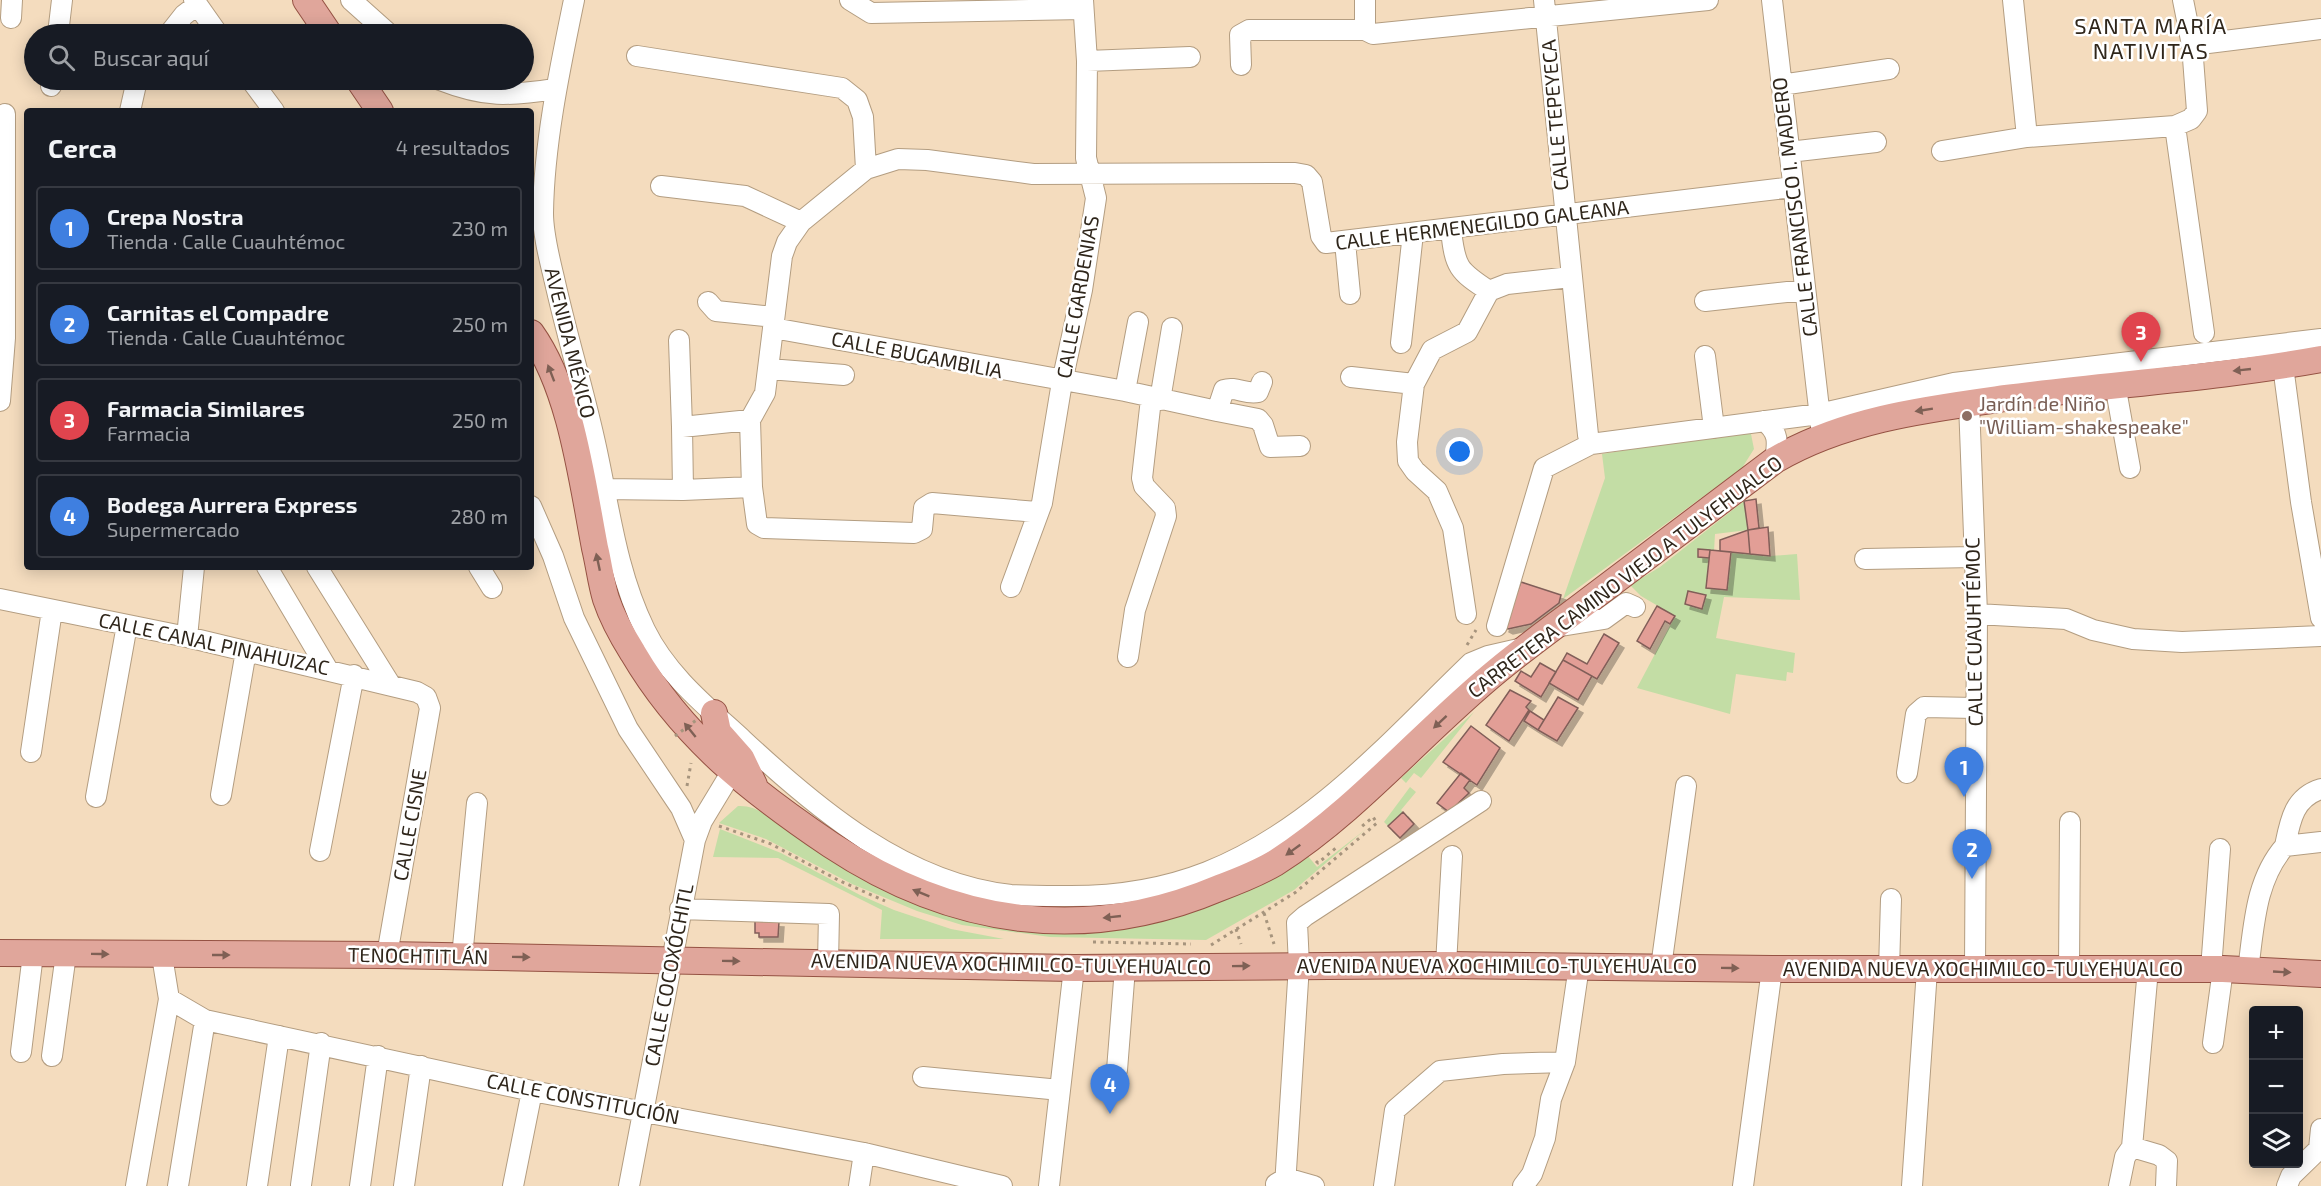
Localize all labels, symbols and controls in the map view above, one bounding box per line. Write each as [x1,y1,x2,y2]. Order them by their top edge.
district label: SANTA MARÍA NATIVITAS [2074,12,2228,63]
search box [24,24,534,90]
street label: CALLE TEPEYECA [1535,38,1573,192]
icon: search [45,41,78,74]
text: Buscar aquí [93,44,209,70]
street label: CALLE FRANCISCO I. MADERO [1766,76,1822,338]
text: Cerca [48,132,117,163]
text: 4 resultados [396,135,510,159]
street label: CALLE HERMENEGILDO GALEANA [1334,194,1631,254]
text: Crepa Nostra [107,203,243,229]
street label: CALLE GARDENIAS [1051,214,1103,380]
text: 1 [65,216,74,240]
text: 230 m [452,216,508,240]
text: Tienda · Calle Cuauhtémoc [107,229,345,253]
street label: AVENIDA MÉXICO [541,265,601,421]
text: Carnitas el Compadre [107,299,329,325]
text: 2 [64,312,75,336]
text: 250 m [452,312,508,336]
pin: 3 [2122,312,2160,362]
text: Tienda · Calle Cuauhtémoc [107,325,345,349]
street label: CALLE BUGAMBILIA [830,326,1005,382]
one-way arrow [546,364,555,382]
one-way arrow [2233,365,2252,375]
place label: Jardín de Niño "William-shakespeake" [1979,391,2189,438]
text: Farmacia Similares [107,395,305,421]
one-way arrow [1914,406,1933,415]
text: 3 [64,408,75,432]
text: 250 m [452,408,508,432]
marker: Jardín de Niño "William-shakespeake" [1960,409,1974,423]
text: Farmacia [107,421,191,445]
your location [1445,437,1474,466]
street label: CARRETERA CAMINO VIEJO A TULYEHUALCO [1462,450,1786,702]
text: Bodega Aurrera Express [107,491,357,517]
text: 4 [63,504,76,528]
text: 280 m [451,504,508,528]
text: Supermercado [107,517,240,541]
street label: CALLE CUAUHTÉMOC [1959,537,1987,727]
one-way arrow [593,552,602,571]
street label: CALLE CANAL PINAHUIZAC [97,607,332,679]
one-way arrow [1433,715,1448,728]
one-way arrow [684,722,697,738]
pin: 1 [1944,748,1984,797]
street label: CALLE CISNE [387,767,431,883]
pin: 2 [1952,830,1992,879]
one-way arrow [1285,843,1301,855]
street label: CALLE COCOXÓCHITL [639,881,698,1068]
one-way arrow [912,888,930,897]
one-way arrow [1103,912,1122,922]
street label: TENOCHTITLÁN [348,942,488,968]
street label: AVENIDA NUEVA XOCHIMILCO-TULYEHUALCO [811,948,1211,978]
one-way arrow [91,950,110,959]
one-way arrow [211,950,230,960]
one-way arrow [511,953,530,962]
street label: AVENIDA NUEVA XOCHIMILCO-TULYEHUALCO [1297,953,1697,977]
one-way arrow [722,956,741,965]
street label: AVENIDA NUEVA XOCHIMILCO-TULYEHUALCO [1783,956,2183,980]
one-way arrow [1232,961,1251,971]
one-way arrow [1721,964,1740,973]
one-way arrow [2273,967,2292,976]
map controls [2249,1006,2303,1168]
button: + [2249,1006,2303,1060]
button: − [2249,1060,2303,1114]
pin: 4 [1090,1064,1130,1114]
street label: CALLE CONSTITUCIÓN [485,1068,682,1128]
button: layers [2249,1114,2303,1168]

